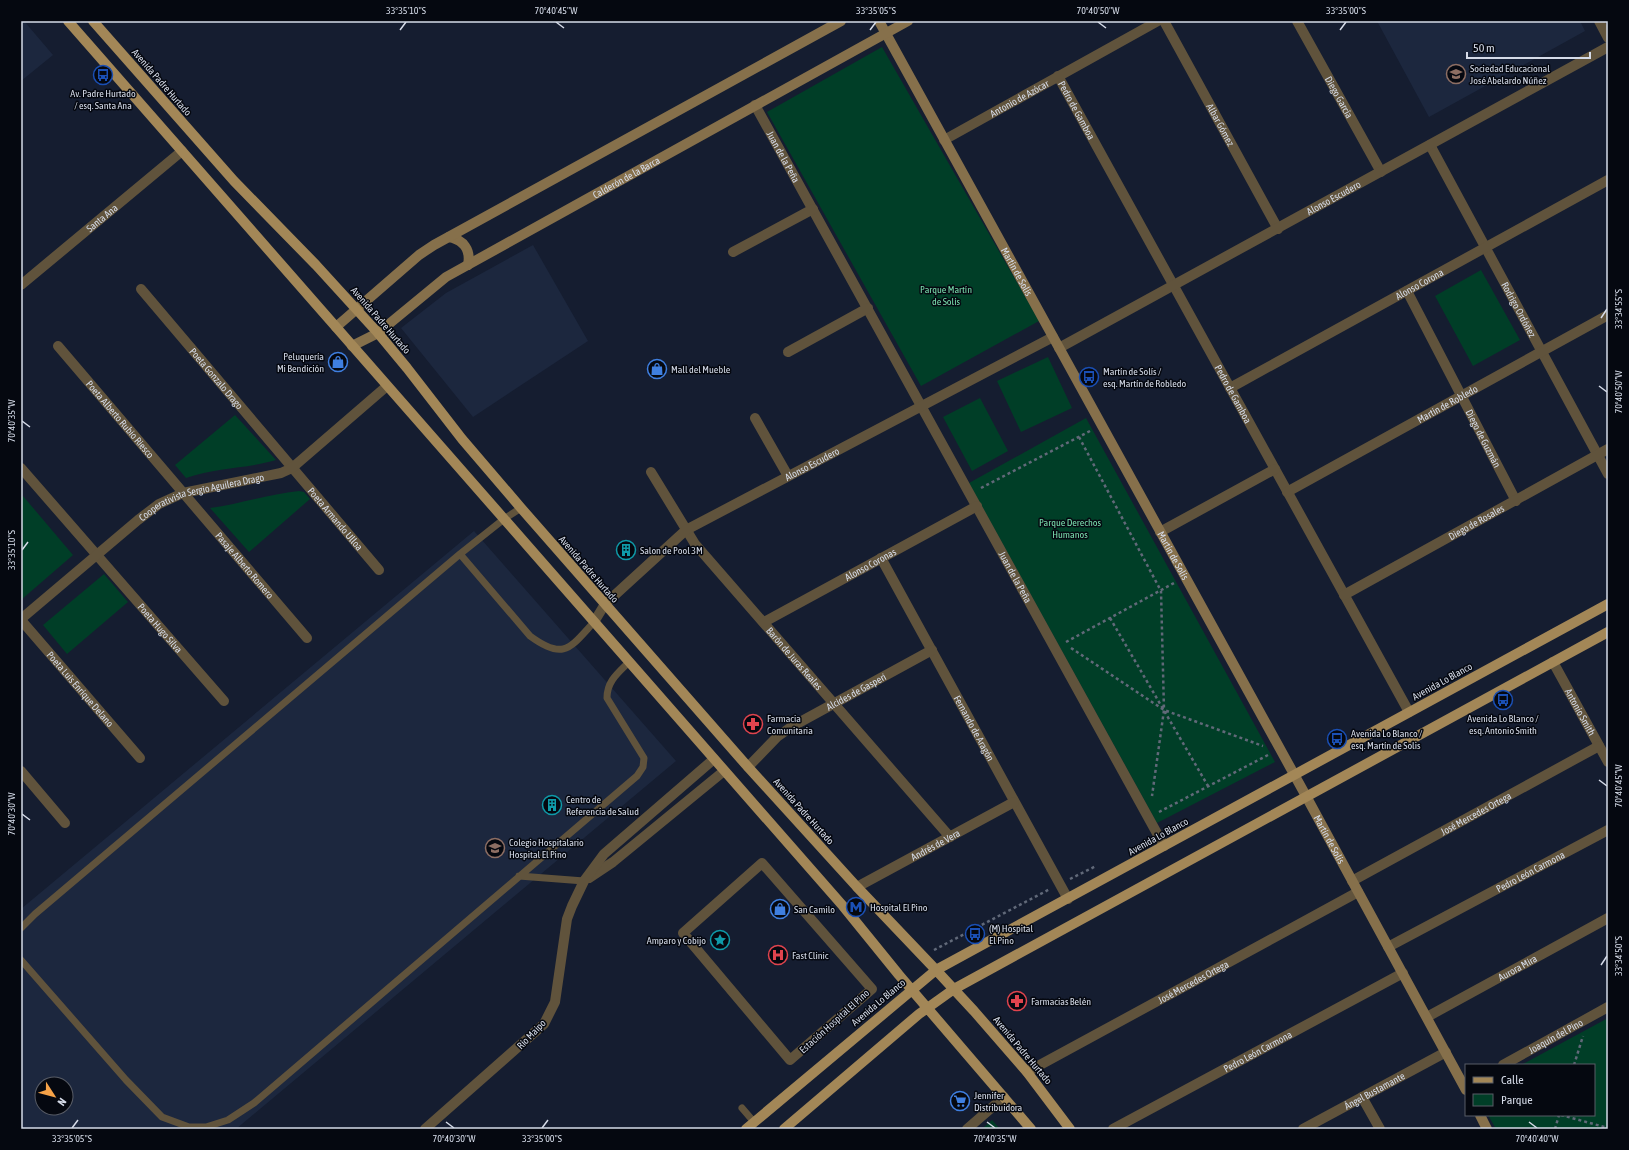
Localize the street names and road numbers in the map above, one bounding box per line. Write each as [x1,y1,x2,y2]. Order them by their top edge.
street label: Avenida Padre Hurtado [130,47,194,118]
street label: Diego García [1323,74,1355,120]
street label: Antonio de Azócar [988,77,1052,119]
street label: Pedro de Gamboa [1056,79,1097,142]
street label: Albar Gómez [1204,102,1237,148]
street label: Juan de la Peña [764,129,802,185]
street label: Calderón de la Barca [591,155,662,201]
street label: Alonso Escudero [1305,179,1363,217]
street label: Santa Ana [84,202,120,234]
street label: Martín de Solís [999,246,1035,298]
street label: Alonso Corona [1394,267,1446,302]
street label: Rodrigo Ordóñez [1499,280,1538,340]
street label: Avenida Padre Hurtado [349,285,413,356]
street label: Poeta Gonzalo Drago [187,346,245,412]
street label: Pedro de Gamboa [1212,363,1254,425]
street label: Poeta Alberto Rubio Riesco [84,378,156,461]
street label: Martín de Robledo [1415,383,1480,425]
street label: Diego de Guzmán [1463,408,1503,470]
street label: Alonso Escudero [783,445,841,483]
street label: Cooperativista Sergio Aguilera Drago [137,472,265,523]
street label: Poeta Armando Ulloa [305,485,365,553]
street label: Diego de Rosales [1447,502,1507,542]
street label: Martín de Solís [1155,529,1191,582]
street label: Pasaje Alberto Romero [213,530,276,601]
street label: Avenida Padre Hurtado [557,534,621,605]
street label: Alonso Coronas [843,546,898,583]
street label: Juan de la Peña [996,549,1034,605]
street label: Poeta Hugo Silva [136,601,184,655]
street label: Barón de Juras Reales [764,625,825,693]
street label: Poeta Luis Enrique Delano [45,649,116,729]
street label: Avenida Lo Blanco [1410,660,1474,702]
street label: Alcides de Gasperi [824,671,888,713]
street label: Antonio Smith [1563,687,1597,738]
street label: Fernando de Aragón [951,694,996,763]
street label: Avenida Padre Hurtado [771,776,836,847]
street label: José Mercedes Ortega [1439,790,1513,838]
street label: Martín de Solís [1311,813,1347,866]
street label: Avenida Lo Blanco [1126,815,1190,857]
street label: Andrés de Vera [909,827,962,863]
street label: Pedro León Carmona [1494,849,1567,895]
street label: Aurora Mira [1496,953,1539,983]
street label: José Mercedes Ortega [1156,958,1231,1006]
street label: Avenida Lo Blanco [849,977,908,1028]
street label: Estación Hospital El Pino [797,987,872,1055]
street label: Avenida Padre Hurtado [991,1014,1054,1087]
street label: Río Maipo [515,1017,548,1051]
street label: Joaquín del Pino [1527,1017,1585,1056]
street label: Pedro León Carmona [1222,1029,1294,1075]
street label: Ángel Bustamante [1342,1070,1407,1112]

